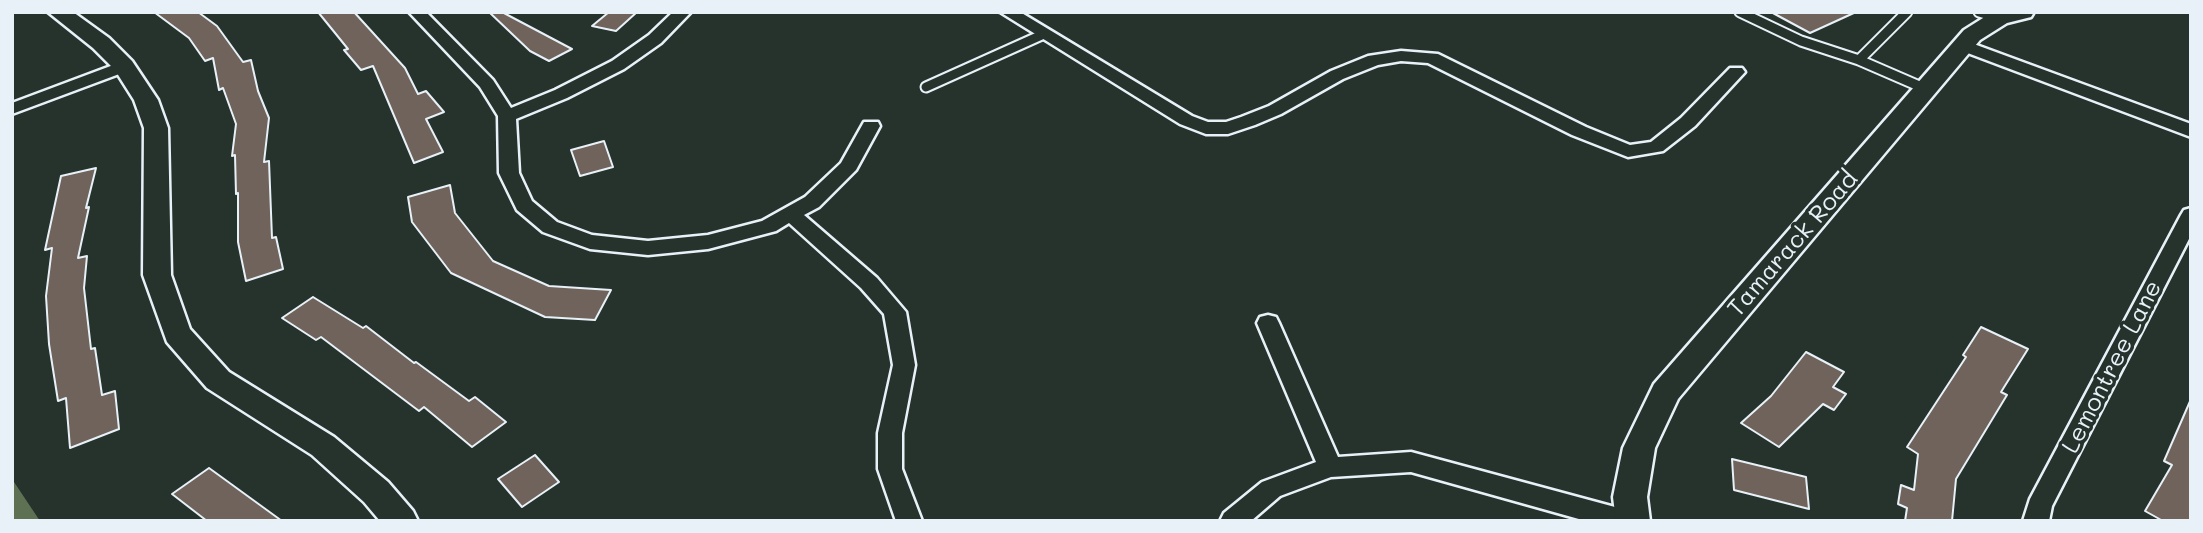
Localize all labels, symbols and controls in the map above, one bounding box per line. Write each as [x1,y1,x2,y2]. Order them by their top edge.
street label: Tamarack Road [1722,165,1864,323]
street label: Lemontree Lane [2056,276,2168,458]

